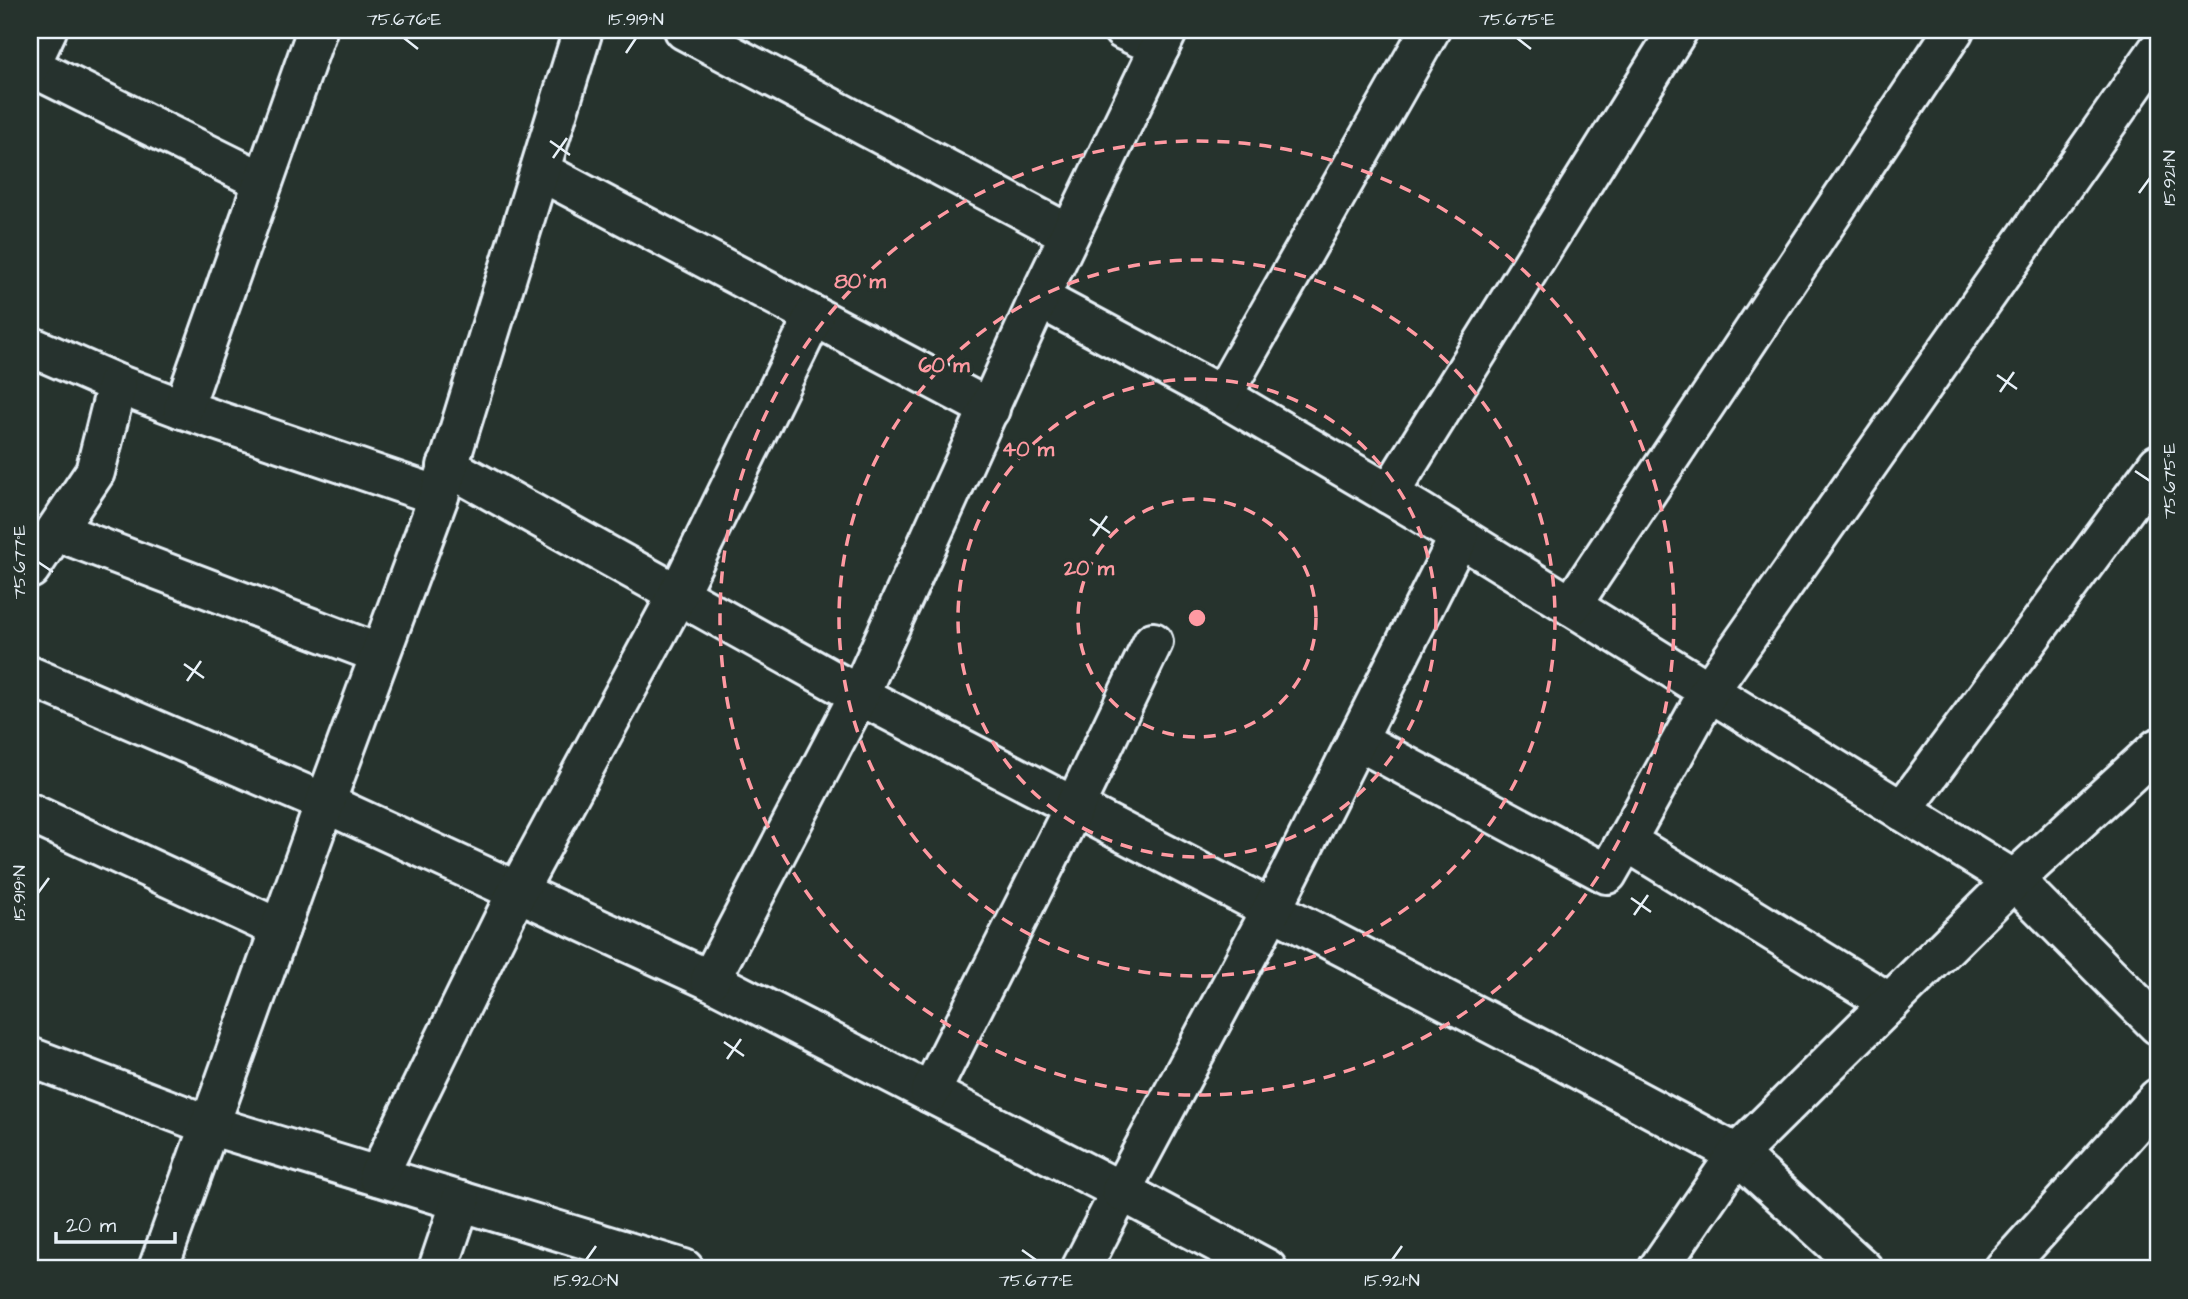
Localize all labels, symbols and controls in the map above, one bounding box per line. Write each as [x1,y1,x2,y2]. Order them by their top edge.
text: 75.676°E [367,7,442,32]
text: 15.919°N [608,7,664,32]
text: 75.675°E [1479,7,1555,32]
text: 15.921°N [2157,150,2182,206]
text: 80 m [834,267,886,296]
text: 60 m [918,351,970,380]
text: 40 m [1002,435,1055,464]
text: 75.675°E [2157,443,2182,519]
text: 75.677°E [7,524,32,599]
text: 20 m [1063,554,1115,583]
centre of rings [1185,606,1209,630]
text: 15.919°N [7,865,32,921]
scale bar [56,1201,175,1245]
text: 20 m [66,1211,117,1240]
text: 15.920°N [554,1268,618,1293]
text: 75.677°E [999,1268,1074,1293]
text: 15.921°N [1364,1268,1420,1293]

